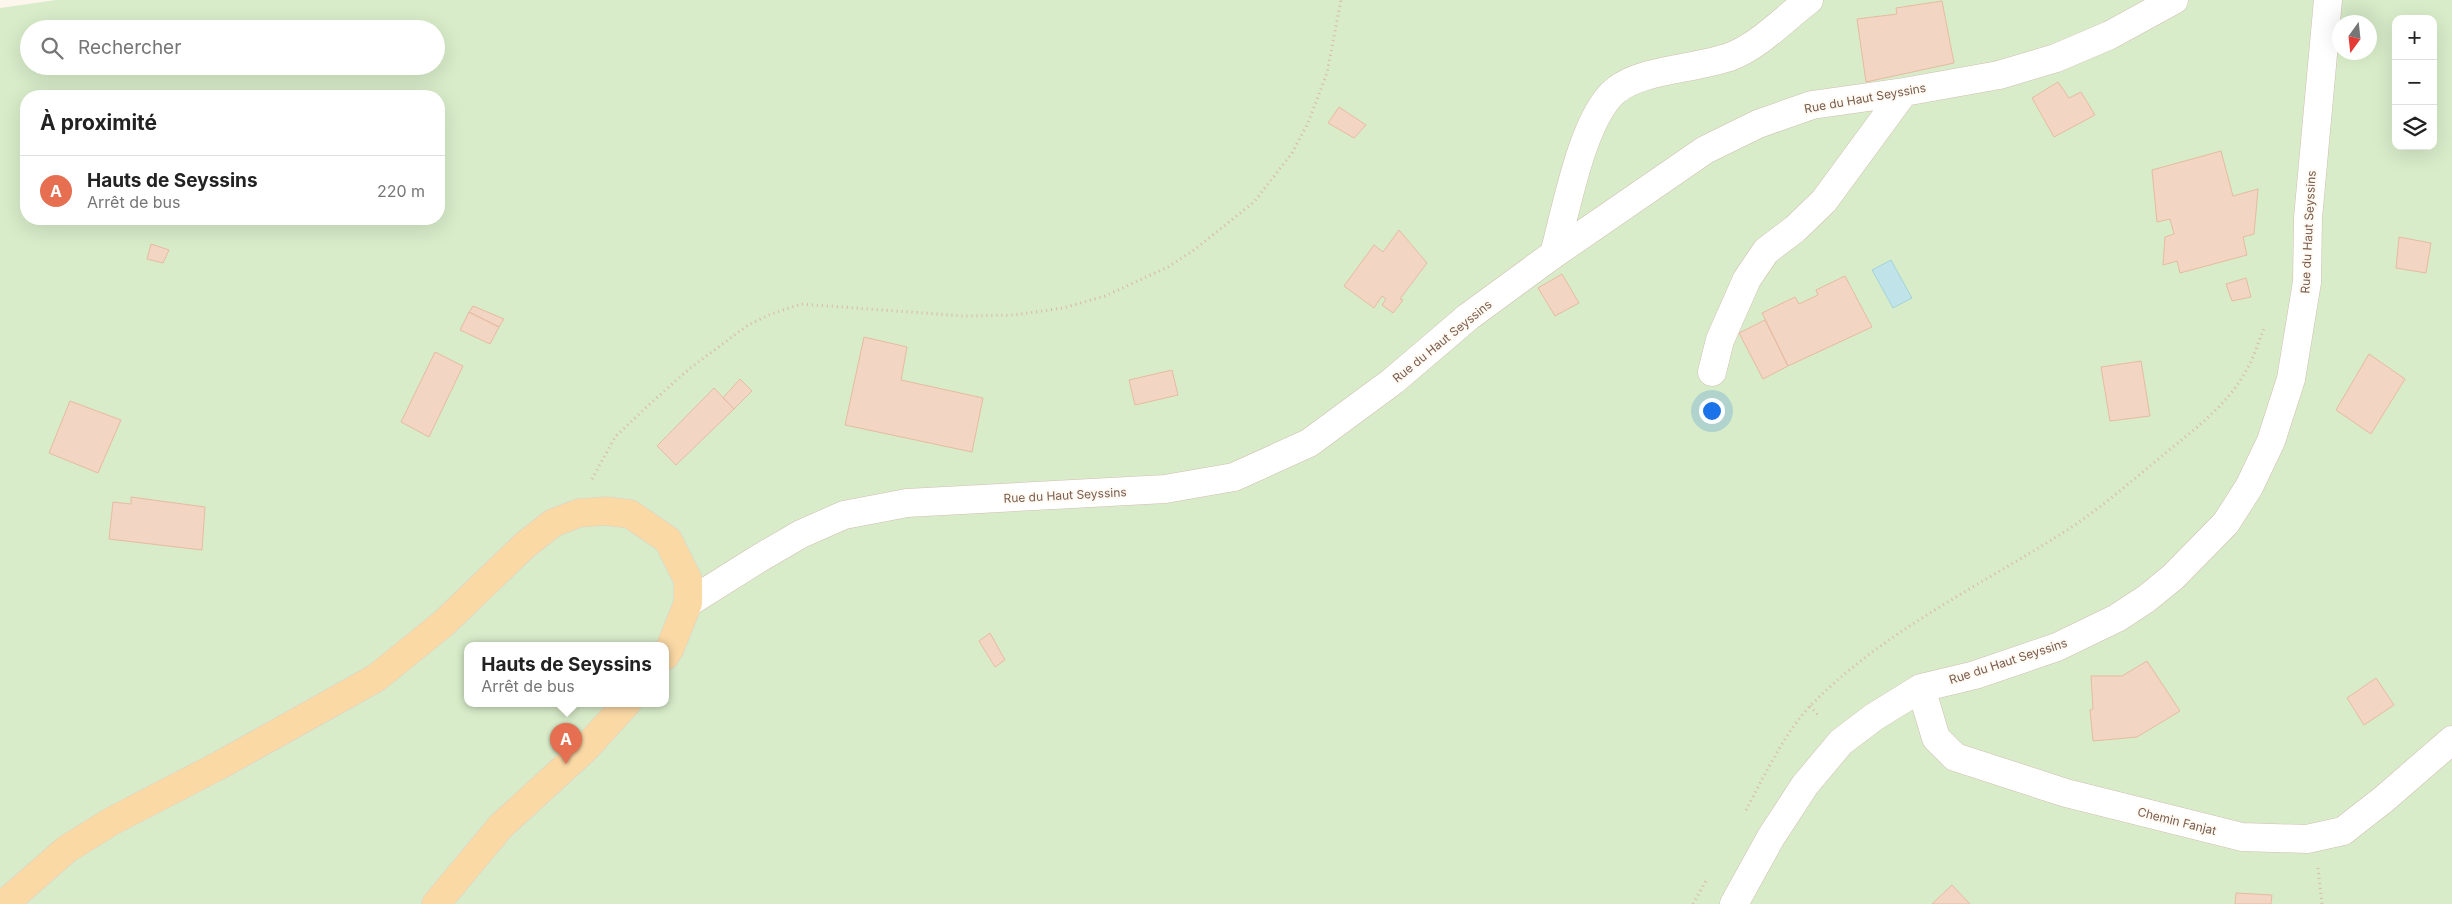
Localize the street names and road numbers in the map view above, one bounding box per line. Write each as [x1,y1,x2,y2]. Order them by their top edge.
street label: Rue du Haut Seyssins [1803,80,1927,116]
street label: Rue du Haut Seyssins [2297,170,2319,294]
street label: Rue du Haut Seyssins [1389,296,1495,386]
street label: Rue du Haut Seyssins [1003,484,1127,506]
street label: Rue du Haut Seyssins [1947,635,2069,687]
street label: Chemin Fanjat [2136,804,2218,838]

